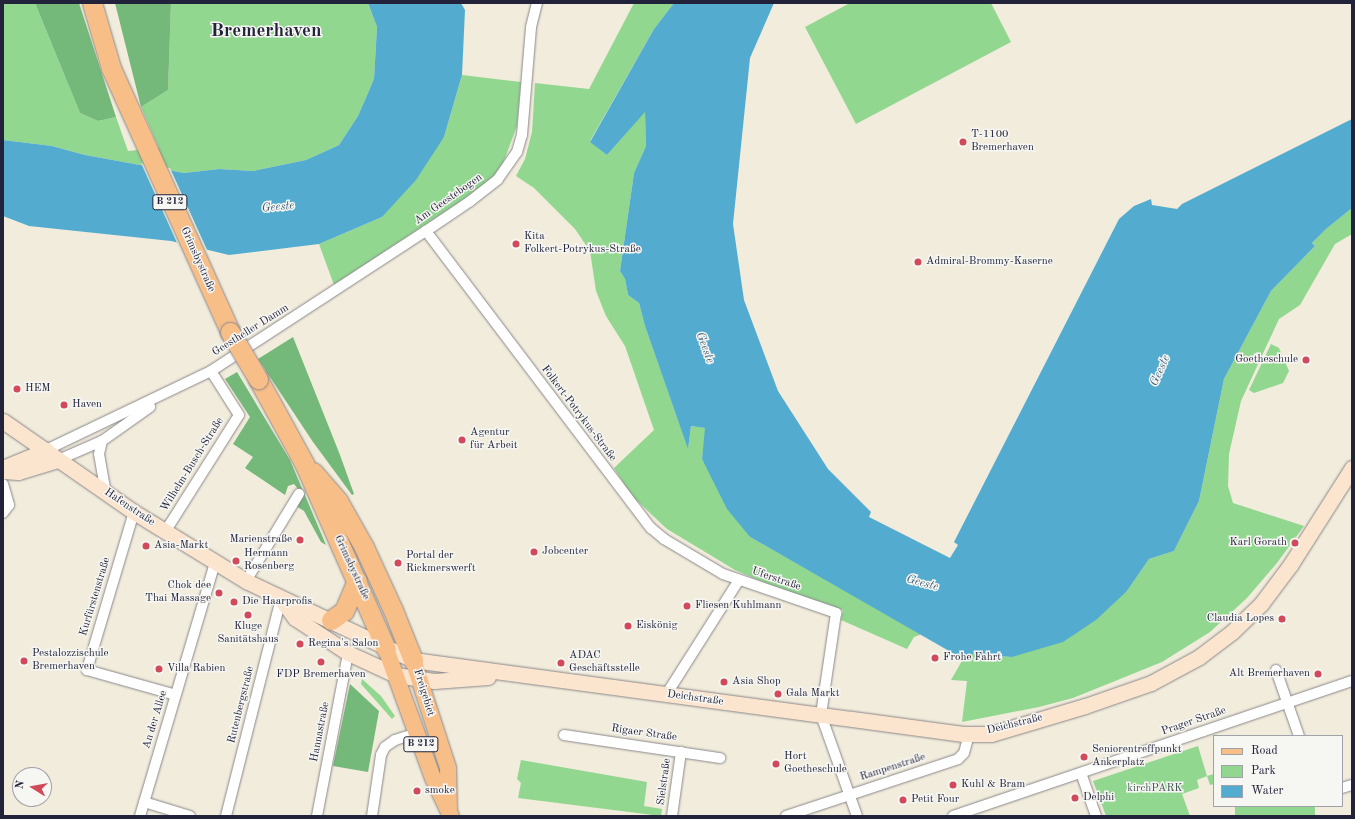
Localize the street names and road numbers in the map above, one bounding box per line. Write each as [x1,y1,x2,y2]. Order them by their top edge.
street label: Am Geestebogen [412,172,486,228]
road number: B 212 [152,194,188,210]
street label: Grimsbystraße [177,225,217,295]
street label: Geestheller Damm [210,302,292,360]
street label: Folkert-Potrykus-Straße [538,363,618,465]
street label: Wilhelm-Busch-Straße [159,415,227,515]
street label: Hafenstraße [101,486,157,530]
street label: Grimsbystraße [330,534,372,602]
street label: Kurfürstenstraße [78,556,114,638]
street label: Uferstraße [750,565,802,595]
street label: Rutenbergstraße [226,665,258,745]
street label: Freigebiet [410,668,436,718]
street label: An der Allee [141,689,171,751]
street label: Deichstraße [666,689,724,709]
street label: Hannastraße [309,701,333,763]
street label: Prager Straße [1160,705,1228,739]
street label: Deichstraße [986,712,1044,738]
street label: Rigaer Straße [610,723,678,745]
road number: B 212 [403,736,439,752]
street label: Rampenstraße [859,751,927,785]
street label: Sielstraße [655,758,675,806]

